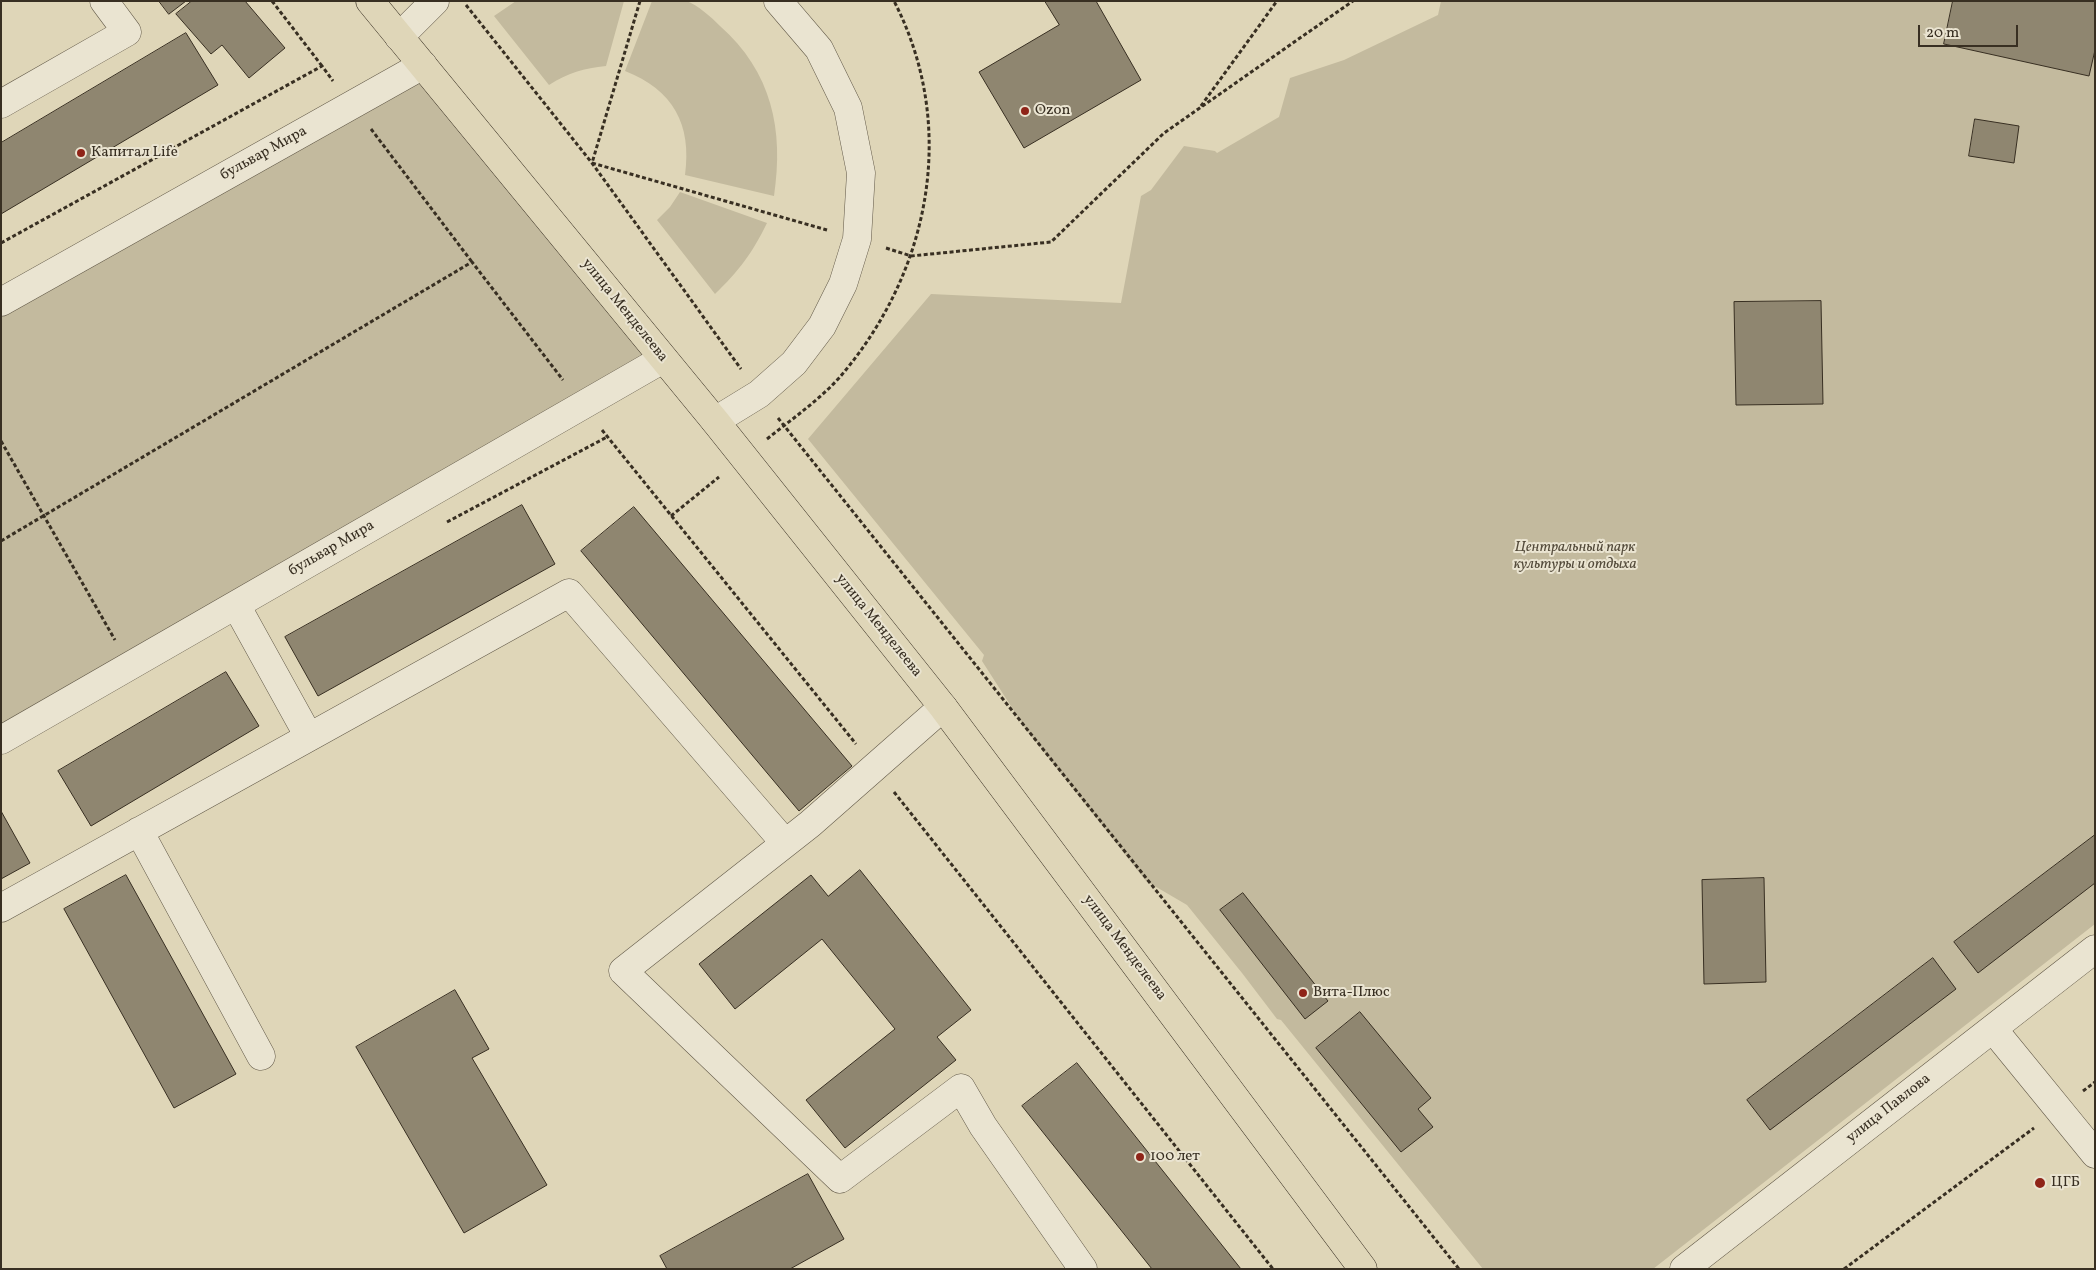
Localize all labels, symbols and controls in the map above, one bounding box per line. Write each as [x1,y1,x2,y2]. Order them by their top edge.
scale bar [1921,15,2021,47]
text: 20 m [1926,23,1959,44]
place label: Ozon [1035,102,1070,120]
marker: Ozon [1019,105,1031,117]
street label: бульвар Мира [218,123,310,185]
place label: Капитал Life [91,144,178,162]
marker: Капитал Life [75,147,87,159]
street label: улица Менделеева [577,256,671,366]
street label: бульвар Мира [286,517,378,581]
park label: Центральный парк культуры и отдыха [1513,539,1637,574]
street label: улица Менделеева [831,571,925,681]
street label: улица Менделеева [1078,892,1170,1004]
place label: Вита-Плюс [1313,984,1390,1002]
marker: Вита-Плюс [1297,987,1309,999]
street label: улица Павлова [1843,1070,1935,1148]
place label: 100 лет [1150,1148,1200,1166]
marker: 100 лет [1134,1151,1146,1163]
place label: ЦГБ [2051,1174,2080,1192]
marker: ЦГБ [2033,1176,2047,1190]

